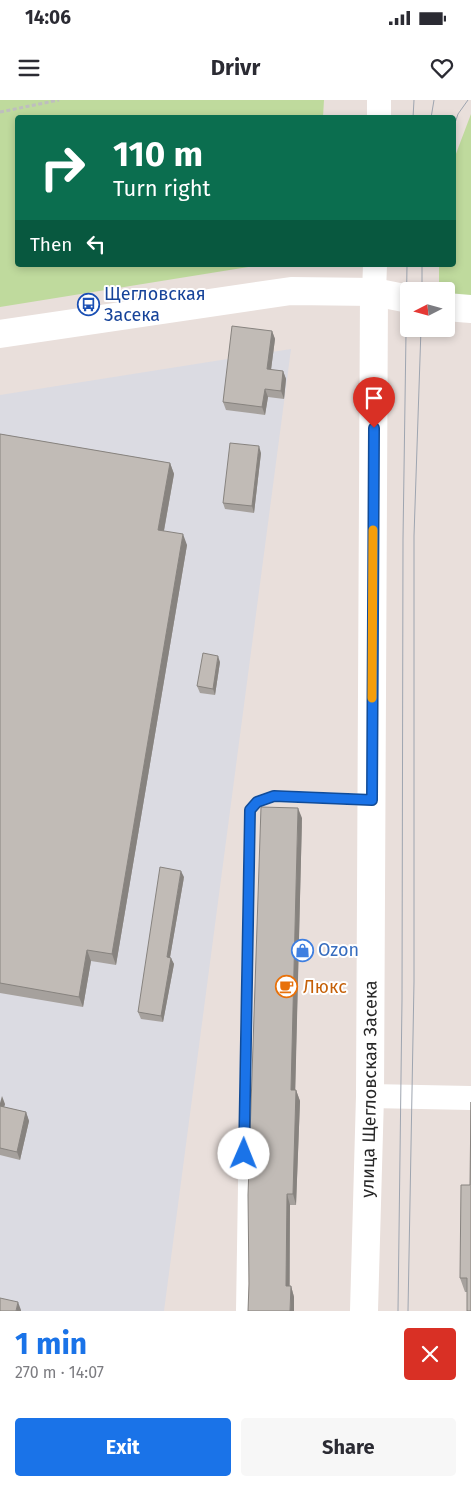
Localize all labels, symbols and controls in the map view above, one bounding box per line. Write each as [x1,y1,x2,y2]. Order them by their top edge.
text: 14:06 [25,6,71,29]
icon: menu [15,54,43,82]
text: Drivr [211,54,260,81]
icon: heart [428,54,456,82]
text: 110 m [113,133,203,175]
icon: right [30,135,95,200]
text: Turn right [113,175,210,202]
icon: left [82,230,110,258]
text: Then [30,233,72,256]
north arrow [400,282,455,338]
map controls [400,282,455,337]
place label: Щегловская Засека [104,283,206,326]
bus stop icon: Щегловская Засека [76,292,100,316]
pin [353,377,395,428]
icon: arrive [360,384,388,412]
shop icon: Ozon [290,938,314,962]
place label: Ozon [318,939,359,961]
cafe icon: Люкс [275,975,299,999]
place label: Люкс [303,976,347,998]
street label: улица Щегловская Засека [356,980,382,1198]
position arrow [217,1127,269,1179]
text: 1 min [15,1326,87,1362]
button: close [404,1328,456,1380]
text: 270 m · 14:07 [15,1363,104,1382]
button: Exit [15,1418,231,1476]
button: Share [241,1418,456,1476]

